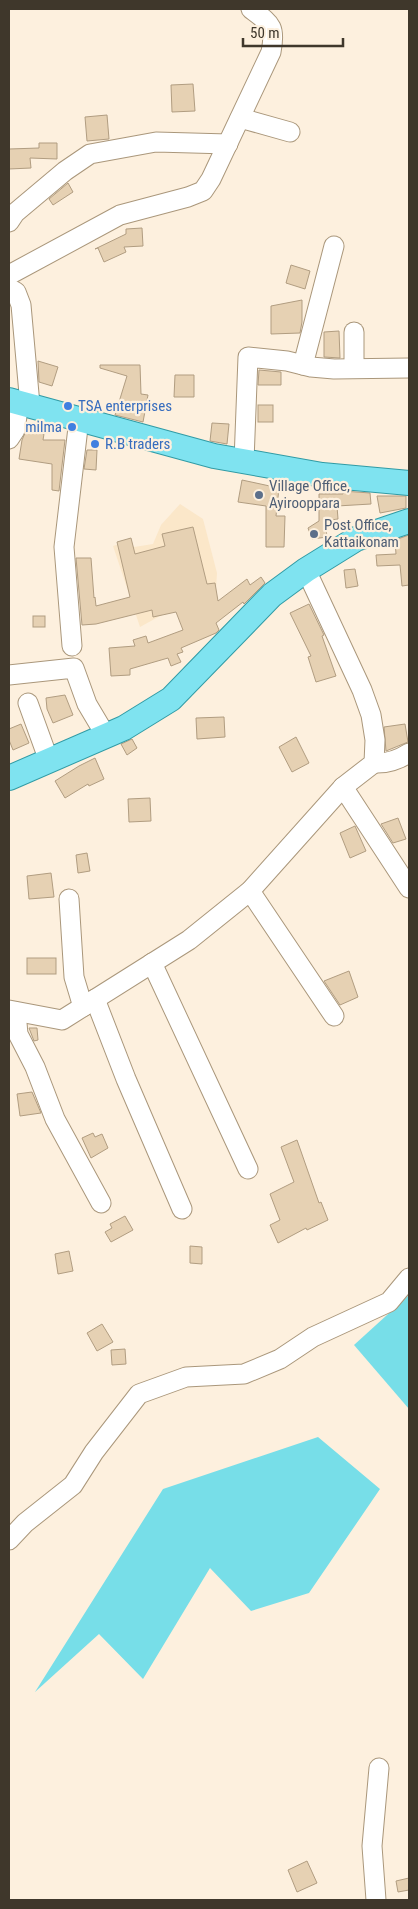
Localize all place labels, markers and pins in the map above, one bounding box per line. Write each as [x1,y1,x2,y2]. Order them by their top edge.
place label: TSA enterprises [78,397,172,415]
marker: TSA enterprises [62,400,74,412]
place label: milma [25,418,62,436]
marker: milma [66,421,78,433]
place label: R.B traders [105,435,170,453]
marker: R.B traders [89,438,101,450]
place label: Village Office, Ayirooppara [269,477,350,512]
marker: Village Office, Ayirooppara [253,489,265,501]
place label: Post Office, Kattaikonam [324,516,399,551]
marker: Post Office, Kattaikonam [308,528,320,540]

